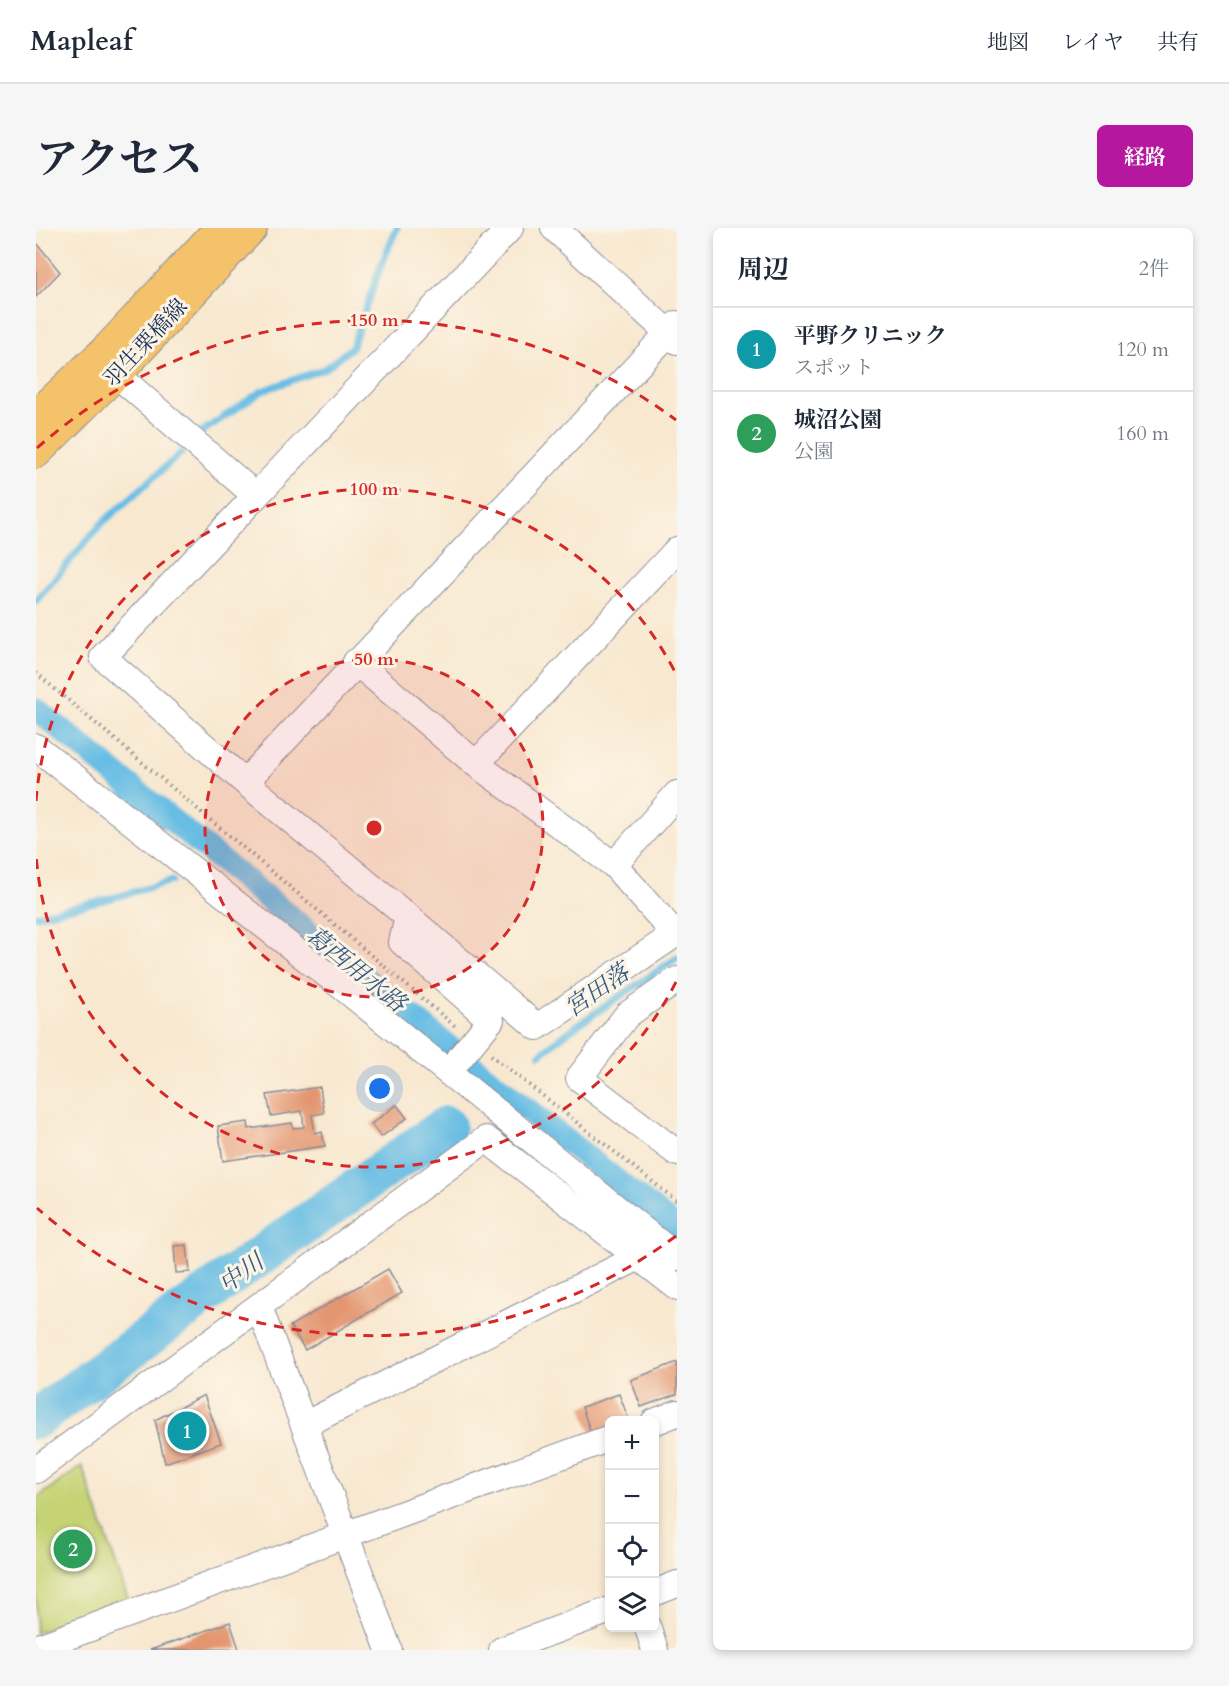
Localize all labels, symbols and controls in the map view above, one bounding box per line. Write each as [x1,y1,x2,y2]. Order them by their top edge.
text: Mapleaf [30,22,133,60]
text: 地図 [987,28,1029,57]
text: レイヤ [1062,28,1124,57]
text: 共有 [1157,28,1199,57]
button: 経路 [1097,125,1193,187]
text: アクセス [36,131,203,188]
text: 周辺 [737,252,789,287]
text: 2件 [1139,255,1169,282]
street label: 羽生栗橋線 [97,292,194,393]
text: 150 m [349,308,399,333]
text: 平野クリニック [794,321,947,351]
text: 1 [751,336,762,363]
text: 120 m [1116,336,1169,363]
text: スポット [794,354,874,381]
text: 城沼公園 [794,405,882,435]
text: 2 [751,420,762,447]
text: 160 m [1116,420,1169,447]
text: 公園 [794,438,834,465]
text: 100 m [349,477,399,502]
text: 50 m [354,647,394,672]
centre of rings [364,818,384,838]
water label: 葛西用水路 [299,919,414,1021]
water label: 宮田落 [558,954,640,1025]
your location [365,1074,394,1103]
water label: 中川 [212,1244,273,1301]
pin: 1 [168,1408,206,1454]
map controls [605,1416,659,1632]
button: + [605,1416,659,1470]
button: − [605,1470,659,1524]
button: locate [605,1524,659,1578]
pin: 2 [54,1526,93,1572]
button: layers [605,1578,659,1632]

